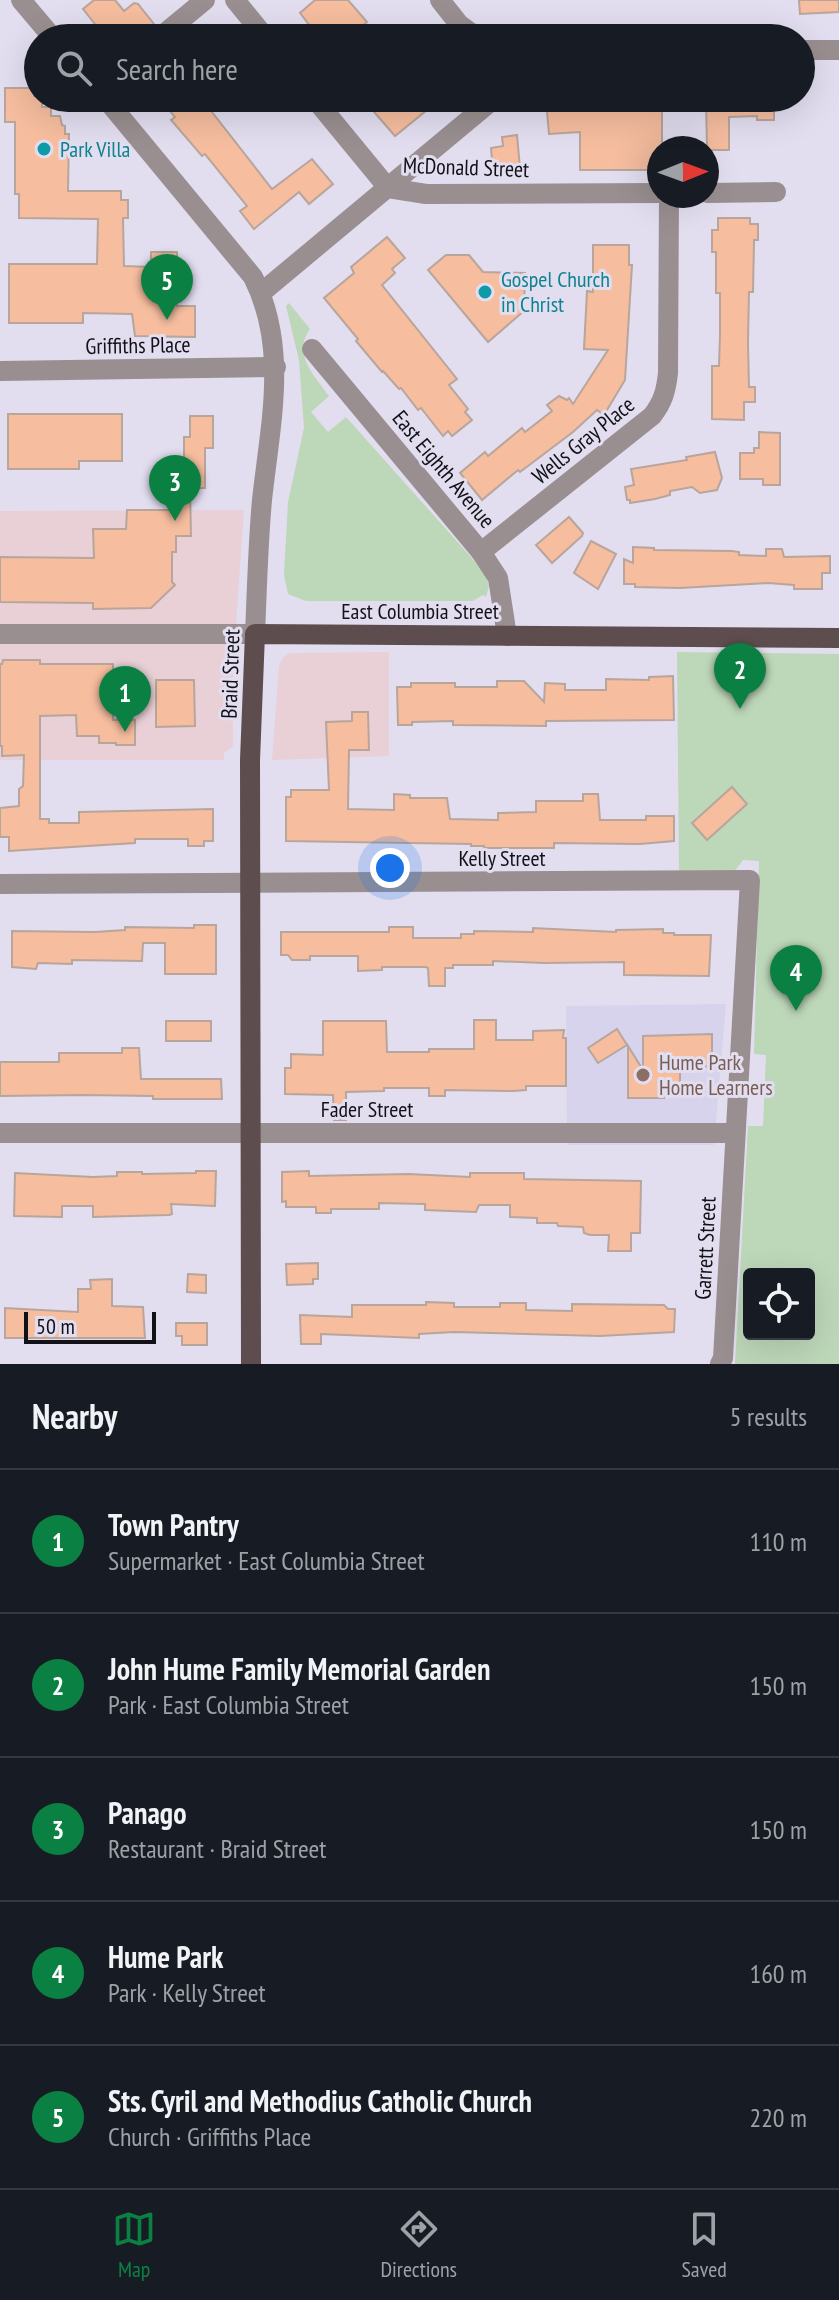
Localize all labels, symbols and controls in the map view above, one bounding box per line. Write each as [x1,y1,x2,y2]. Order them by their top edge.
search box [24,24,815,112]
icon: search [52,46,96,90]
text: Search here [116,49,238,88]
place label: Park Villa [60,135,130,163]
north arrow [647,136,719,208]
marker: Park Villa [35,140,53,158]
street label: McDonald Street [402,151,530,183]
pin: 5 [141,254,193,320]
place label: Gospel Church in Christ [501,265,610,318]
marker: Gospel Church in Christ [476,283,494,301]
street label: Griffiths Place [85,330,191,360]
street label: Wells Gray Place [526,390,640,490]
street label: East Eighth Avenue [387,404,501,534]
pin: 3 [149,455,201,521]
street label: East Columbia Street [341,597,499,625]
street label: Braid Street [214,629,246,719]
pin: 2 [714,643,766,709]
pin: 1 [99,666,151,732]
street label: Kelly Street [458,844,546,872]
your location [370,848,410,888]
pin: 4 [770,945,822,1011]
place label: Hume Park Home Learners [659,1048,773,1101]
marker: Hume Park Home Learners [634,1066,652,1084]
street label: Fader Street [321,1095,413,1123]
street label: Garrett Street [688,1196,722,1300]
map controls [743,1268,815,1340]
button: locate [743,1268,815,1340]
scale bar [24,1308,156,1344]
text: 50 m [36,1312,75,1340]
text: Nearby [32,1394,117,1438]
text: 5 results [730,1400,807,1433]
text: Town Pantry [108,1505,239,1544]
text: 1 [52,1525,64,1558]
text: 110 m [749,1525,807,1558]
text: Supermarket · East Columbia Street [108,1544,425,1577]
text: John Hume Family Memorial Garden [108,1649,490,1688]
text: 2 [52,1669,64,1702]
text: 150 m [749,1669,807,1702]
text: Park · East Columbia Street [108,1688,349,1721]
text: Panago [108,1793,187,1832]
text: 3 [52,1813,64,1846]
text: 150 m [749,1813,807,1846]
text: Restaurant · Braid Street [108,1832,326,1865]
text: Hume Park [108,1937,223,1976]
text: 4 [52,1957,64,1990]
text: 160 m [749,1957,807,1990]
text: Park · Kelly Street [108,1976,266,2009]
text: Sts. Cyril and Methodius Catholic Church [108,2081,532,2120]
text: 5 [52,2101,64,2134]
text: 220 m [749,2101,807,2134]
text: Church · Griffiths Place [108,2120,311,2153]
tab: Map [112,2207,156,2283]
tab: Directions [381,2207,457,2283]
tab: Saved [681,2207,727,2283]

